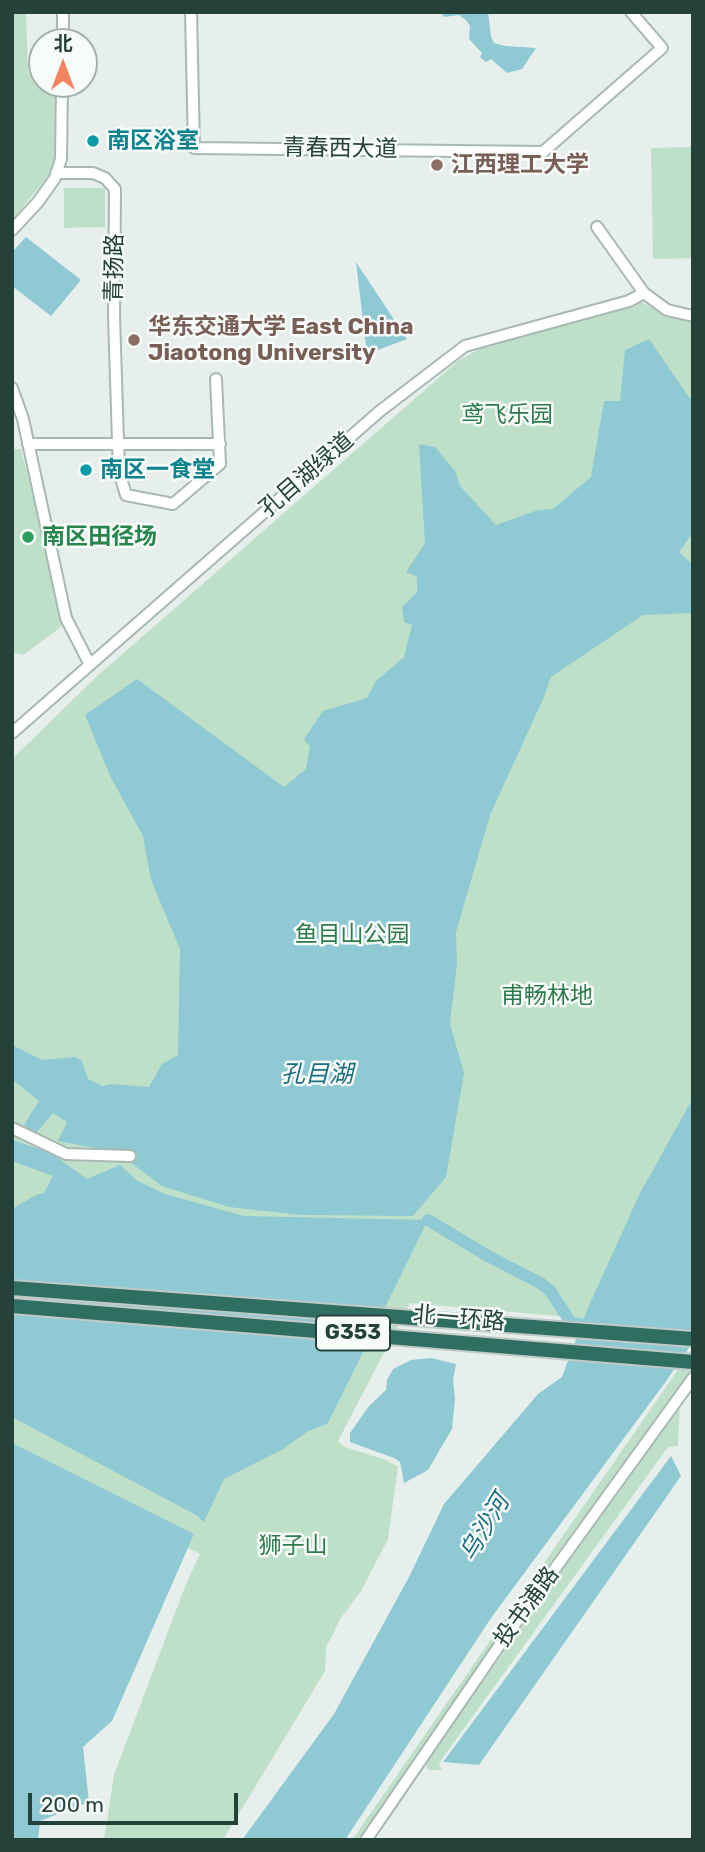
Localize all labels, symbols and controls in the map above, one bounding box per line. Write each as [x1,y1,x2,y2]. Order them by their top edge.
north arrow [28,28,98,98]
text: 北 [53,32,73,55]
place label: 南区浴室 [107,127,199,155]
marker: 南区浴室 [85,133,101,149]
street label: 青春西大道 [282,134,398,164]
place label: 江西理工大学 [451,151,589,179]
marker: 江西理工大学 [429,157,445,173]
street label: 青扬路 [101,233,129,303]
place label: 华东交通大学 East China Jiaotong University [148,313,414,367]
marker: 华东交通大学 East China Jiaotong University [126,332,142,348]
park label: 鸢飞乐园 [461,401,553,429]
street label: 孔目湖绿道 [255,427,359,523]
place label: 南区一食堂 [100,456,215,484]
marker: 南区一食堂 [78,462,94,478]
place label: 南区田径场 [42,523,157,551]
marker: 南区田径场 [20,529,36,545]
park label: 鱼目山公园 [295,921,409,949]
park label: 甫畅林地 [501,982,593,1010]
water label: 孔目湖 [281,1061,353,1089]
street label: 北一环路 [412,1301,506,1337]
road number: G353 [316,1316,390,1350]
water label: 乌沙河 [454,1490,516,1566]
park label: 狮子山 [259,1532,327,1560]
street label: 投书浦路 [489,1562,565,1652]
scale bar [32,1778,242,1822]
text: 200 m [41,1792,104,1817]

